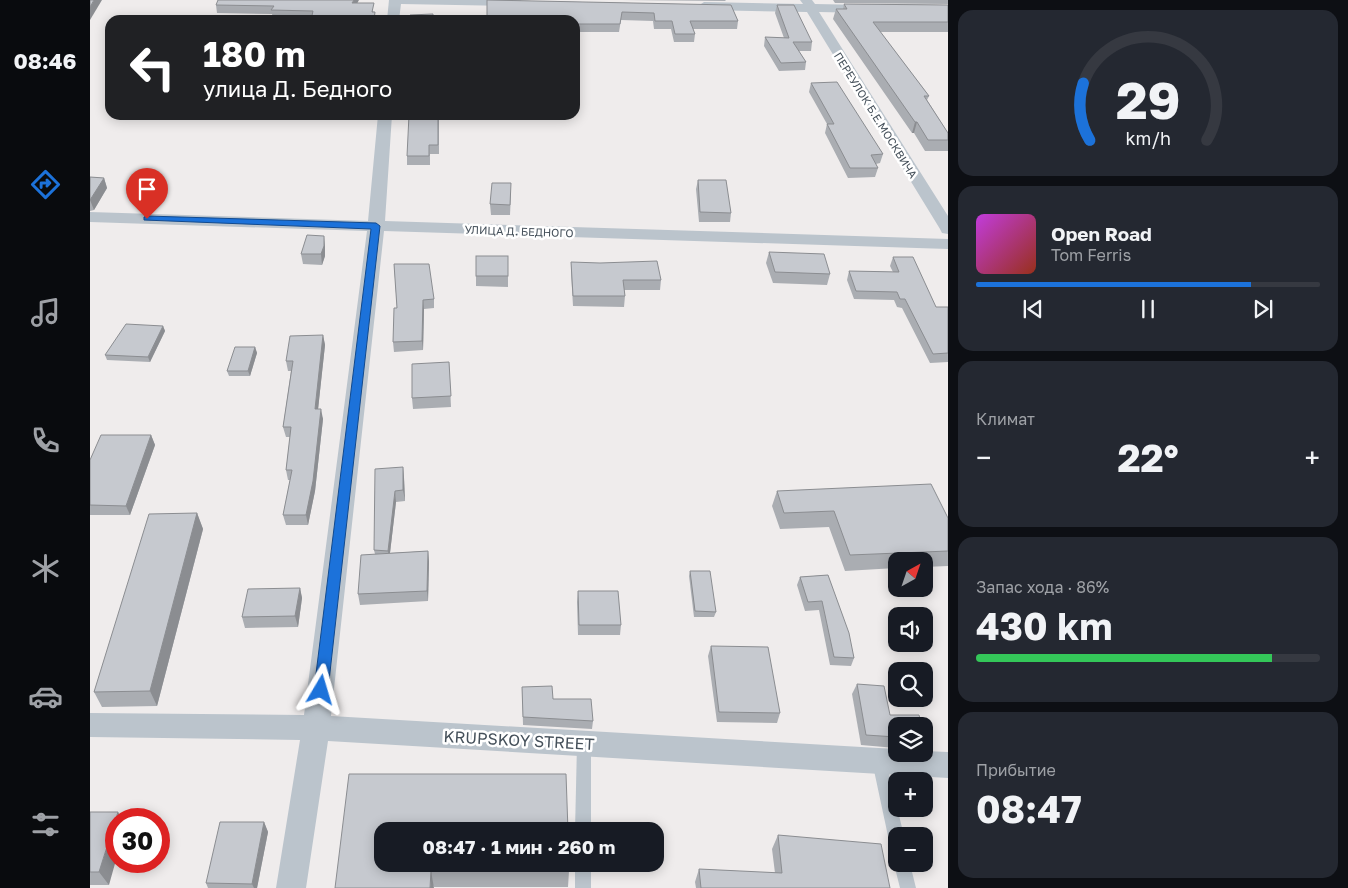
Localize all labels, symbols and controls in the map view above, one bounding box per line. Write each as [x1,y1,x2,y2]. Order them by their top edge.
text: 180 m [203,33,306,75]
icon: left [120,35,185,100]
text: 08:46 [13,47,77,74]
street label: ПЕРЕУЛОК Б.Е.МОСКВИЧА [832,50,921,181]
text: 29 [1116,68,1180,130]
text: улица Д. Бедного [203,75,392,102]
text: km/h [1125,127,1171,149]
icon: directions [28,167,63,202]
pin [126,168,168,219]
icon: arrive [133,175,161,203]
text: Open Road [1051,222,1152,245]
street label: УЛИЦА Д. БЕДНОГО [464,223,574,239]
text: Tom Ferris [1051,245,1131,265]
icon: music [28,295,63,330]
icon: previous [1019,295,1047,323]
icon: pause [1134,295,1162,323]
icon: next [1249,295,1277,323]
text: Климат [976,409,1035,429]
icon: phone [28,423,63,458]
text: 22° [1117,435,1179,480]
text: − [976,441,991,474]
text: + [1305,441,1320,474]
icon: climate [28,551,63,586]
north arrow [888,552,932,598]
map controls [888,552,933,872]
text: Запас хода · 86% [976,577,1109,597]
text: 430 km [976,603,1112,648]
button: sound [888,607,933,652]
button: search [888,662,933,707]
position arrow [294,663,346,715]
icon: car [28,679,63,714]
button: layers [888,717,933,762]
street label: KRUPSKOY STREET [443,726,595,754]
text: Прибытие [976,760,1056,780]
button: + [888,772,933,817]
text: 08:47 [976,786,1082,831]
icon: filters [28,807,63,842]
speed limit sign: 30 [105,808,170,873]
button: − [888,827,933,872]
text: 08:47 · 1 мин · 260 m [423,835,615,858]

